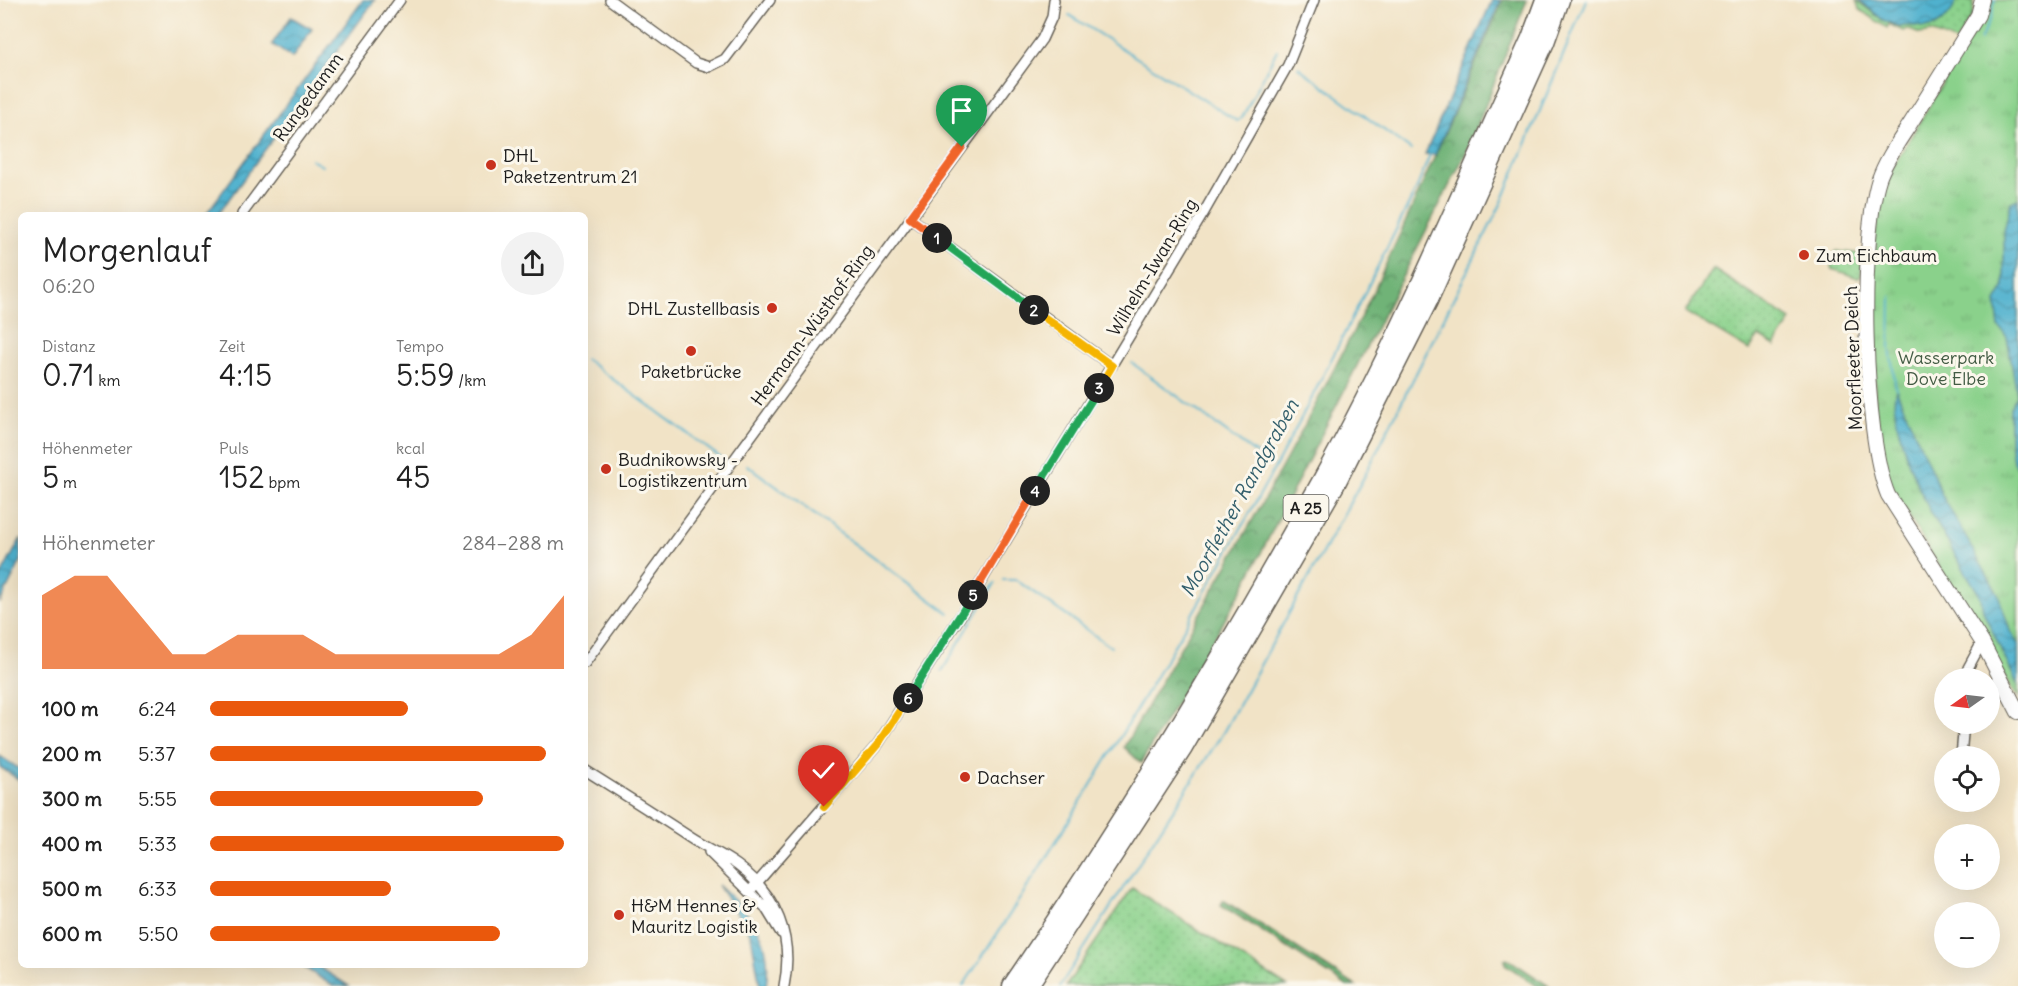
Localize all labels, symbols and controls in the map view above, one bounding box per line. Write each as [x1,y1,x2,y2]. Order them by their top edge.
street label: Rungedamm [268,48,348,146]
pin [936,85,987,147]
icon: arrive [945,94,978,127]
place label: DHL Paketzentrum 21 [503,144,638,188]
marker: DHL Paketzentrum 21 [484,158,498,172]
street label: Wilhelm-Iwan-Ring [1102,194,1202,340]
pin: 1 [922,223,952,253]
text: 1 [934,228,940,248]
text: Morgenlauf [42,229,212,271]
button: share [501,232,564,295]
street label: Hermann-Wüsthof-Ring [746,240,878,410]
place label: Zum Eichbaum [1816,244,1937,267]
marker: Zum Eichbaum [1797,248,1811,262]
text: 06:20 [42,273,95,298]
street label: Moorfleeter Deich [1839,285,1867,431]
pin: 2 [1019,295,1049,325]
place label: DHL Zustellbasis [627,297,760,320]
text: 2 [1030,300,1038,320]
marker: DHL Zustellbasis [765,301,779,315]
text: Distanz [42,336,96,356]
text: Zeit [219,336,245,356]
text: Tempo [396,336,444,356]
marker: Paketbrücke [684,344,698,358]
park label: Wasserpark Dove Elbe [1898,346,1994,390]
text: 0.71 [42,356,95,394]
text: 4:15 [219,356,272,394]
text: 5:59 [396,356,455,394]
place label: Paketbrücke [640,360,742,383]
text: km [95,370,121,390]
text: /km [455,370,486,390]
pin: 3 [1084,373,1114,403]
text: 3 [1094,378,1104,398]
water label: Moorflether Randgraben [1174,395,1304,601]
text: Höhenmeter [42,438,133,458]
text: Puls [219,438,249,458]
text: kcal [396,438,425,458]
place label: Budnikowsky - Logistikzentrum [618,448,747,492]
text: 5 [42,458,59,496]
text: 152 [219,458,265,496]
text: 45 [396,458,431,496]
marker: Budnikowsky - Logistikzentrum [599,462,613,476]
text: m [59,472,77,492]
text: bpm [265,472,300,492]
pin: 4 [1020,476,1050,506]
text: 4 [1030,481,1040,501]
road number: A 25 [1284,495,1328,521]
text: Höhenmeter [42,530,155,555]
text: 284–288 m [462,530,564,555]
pin: 5 [958,580,988,610]
text: 5 [968,585,978,605]
north arrow [1934,668,2000,734]
map controls [1934,668,2000,968]
pin: 6 [893,683,923,713]
text: 6 [903,688,913,708]
text: 100 m [42,696,99,721]
text: 6:24 [138,696,176,721]
text: 200 m [42,741,102,766]
text: 5:37 [138,741,175,766]
pin [798,745,849,807]
button: locate [1934,746,2000,812]
icon: check [807,754,840,787]
place label: Dachser [977,766,1045,789]
marker: Dachser [958,770,972,784]
text: 300 m [42,786,102,811]
text: 5:55 [138,786,177,811]
button: + [1934,824,2000,890]
text: 400 m [42,831,102,856]
text: 5:33 [138,831,177,856]
text: 500 m [42,876,102,901]
text: 6:33 [138,876,177,901]
place label: H&M Hennes & Mauritz Logistik [631,894,758,938]
button: − [1934,902,2000,968]
marker: H&M Hennes & Mauritz Logistik [612,908,626,922]
text: 600 m [42,921,102,946]
text: 5:50 [138,921,179,946]

